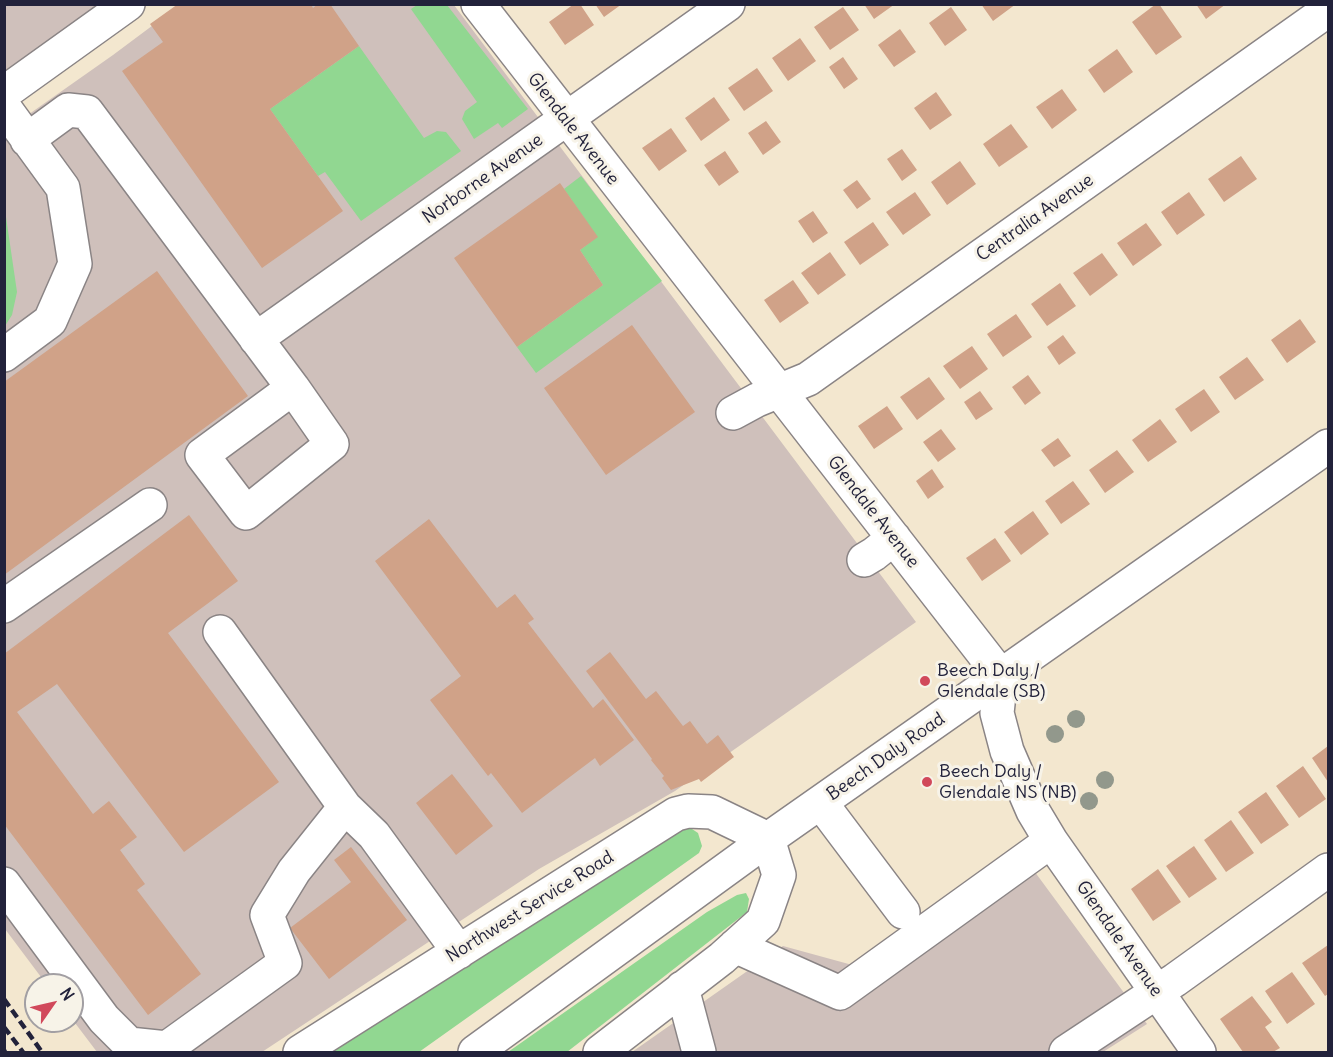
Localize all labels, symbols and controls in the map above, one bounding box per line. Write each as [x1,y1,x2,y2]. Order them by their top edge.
street label: Glendale Avenue [523,69,623,189]
street label: Norborne Avenue [419,129,547,229]
street label: Centralia Avenue [972,170,1098,266]
street label: Glendale Avenue [823,452,923,572]
place label: Beech Daly / Glendale (SB) [937,660,1045,702]
marker: Beech Daly / Glendale (SB) [918,674,932,688]
street label: Beech Daly Road [823,708,949,806]
place label: Beech Daly / Glendale NS (NB) [939,761,1077,804]
marker: Beech Daly / Glendale NS (NB) [920,775,934,789]
street label: Northwest Service Road [442,847,618,967]
street label: Glendale Avenue [1071,877,1167,1001]
north arrow [24,973,84,1033]
text: N [56,984,79,1004]

